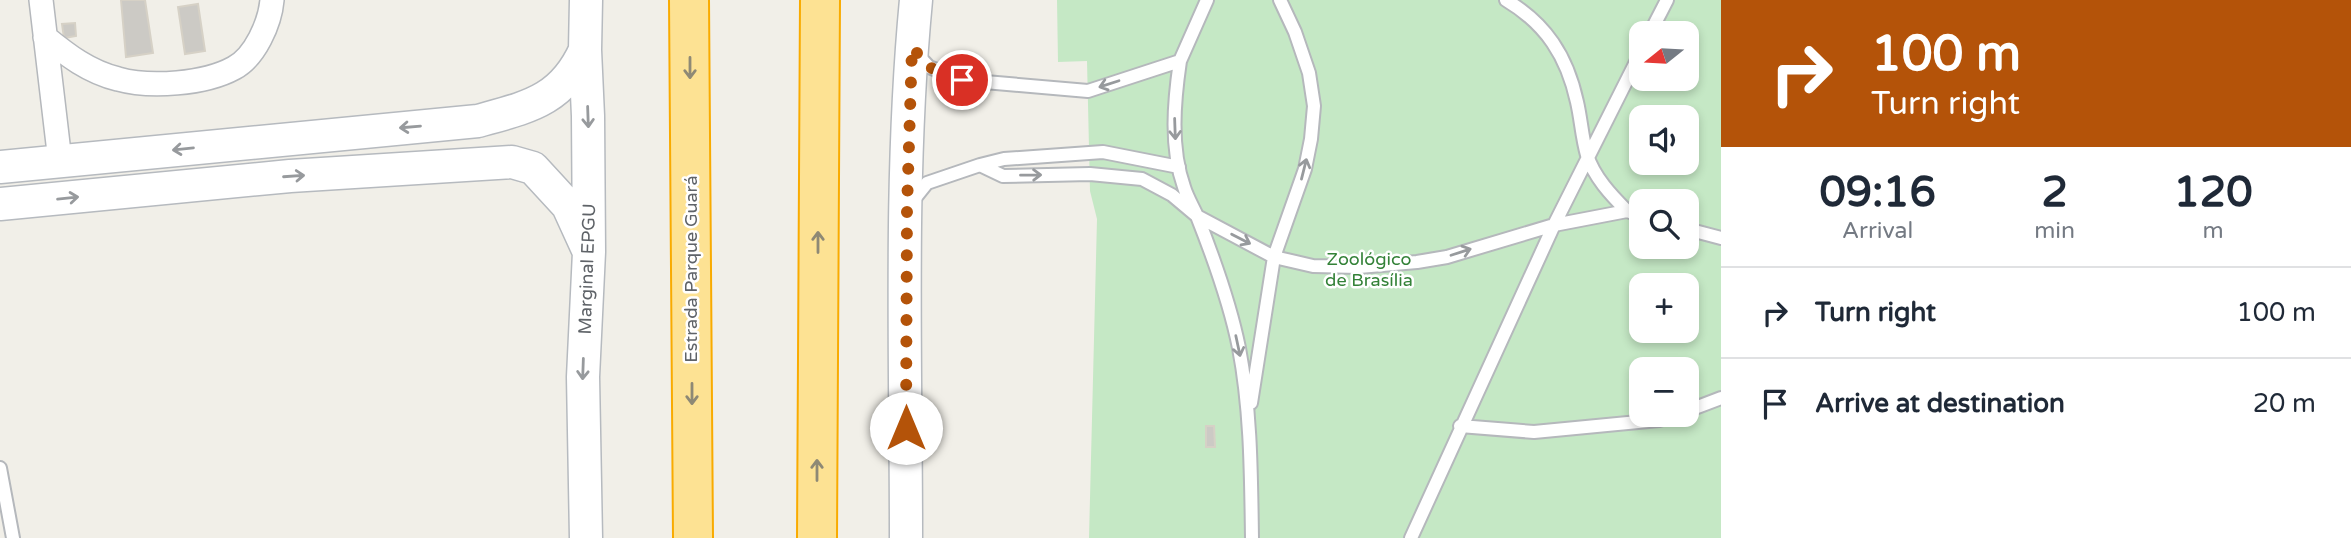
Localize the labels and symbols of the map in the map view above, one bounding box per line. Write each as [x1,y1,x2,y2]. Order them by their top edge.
north arrow [1629,21,1699,91]
pin [932,50,992,110]
one-way arrow [683,56,697,79]
one-way arrow [1098,79,1120,92]
one-way arrow [581,105,595,128]
one-way arrow [1169,117,1182,140]
one-way arrow [399,121,422,134]
one-way arrow [173,143,195,156]
one-way arrow [1298,158,1311,181]
one-way arrow [1019,168,1042,182]
one-way arrow [283,169,305,182]
street label: Estrada Parque Guará [680,175,702,363]
one-way arrow [56,191,79,204]
street label: Marginal EPGU [574,203,600,335]
one-way arrow [811,231,825,254]
one-way arrow [1230,233,1251,247]
one-way arrow [1450,245,1472,257]
park label: Zoológico de Brasília [1325,248,1413,291]
one-way arrow [1231,334,1245,357]
one-way arrow [577,357,590,380]
one-way arrow [685,382,699,405]
position arrow [869,391,943,465]
one-way arrow [810,459,824,482]

